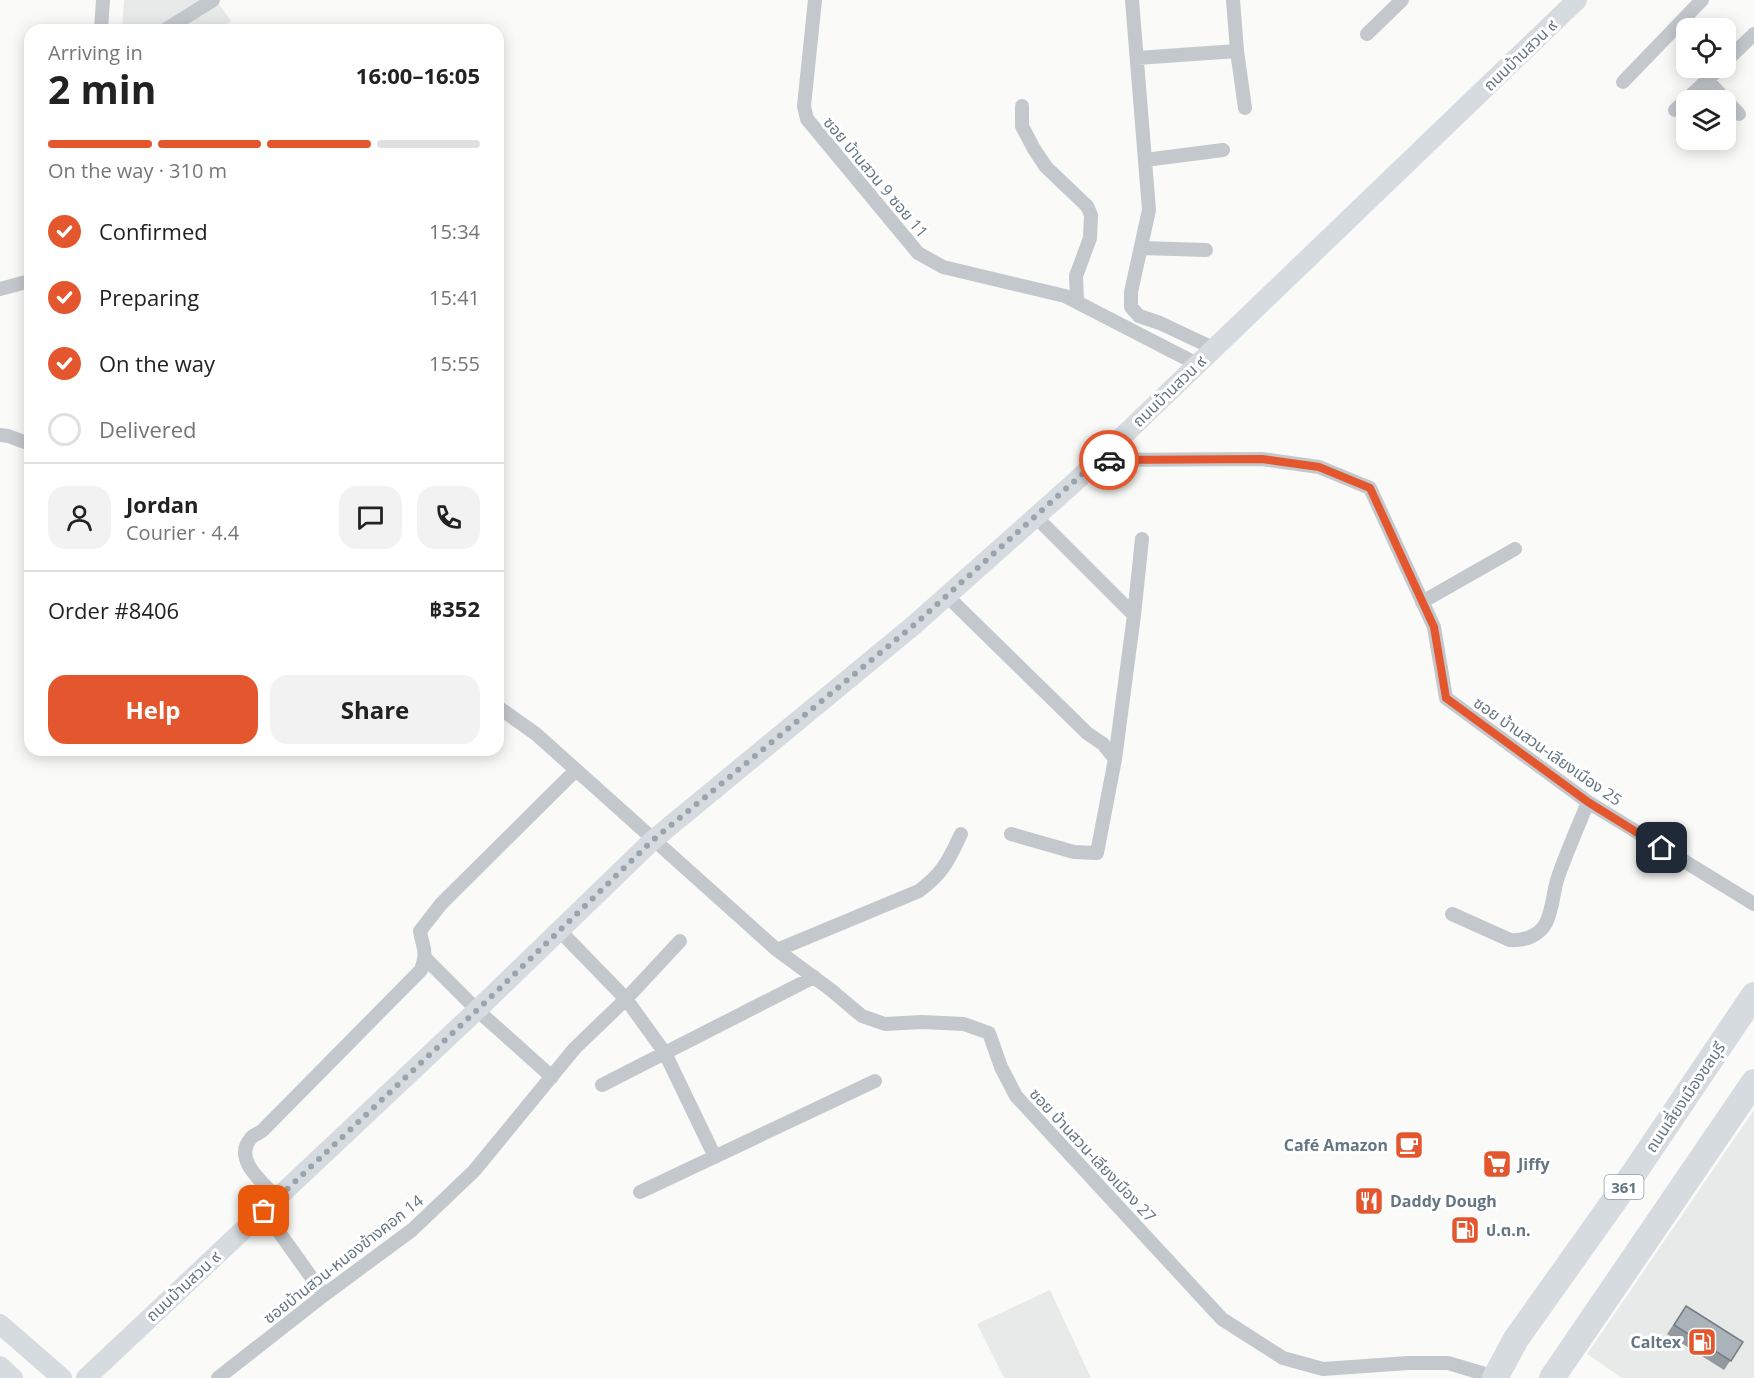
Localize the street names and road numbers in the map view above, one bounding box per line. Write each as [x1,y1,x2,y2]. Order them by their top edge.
street label: ถนนบ้านสวน ๙ [1478,14,1562,96]
street label: ซอย บ้านสวน 9 ซอย 11 [819,112,933,242]
street label: ถนนบ้านสวน ๙ [1127,350,1211,432]
street label: ซอย บ้านสวน-เลียงเมือง 25 [1469,691,1627,811]
street label: ถนนเลี่ยงเมืองชลบุรี [1640,1037,1730,1157]
street label: ซอย บ้านสวน-เลียงเมือง 27 [1025,1083,1161,1227]
road number: 361 [1604,1175,1644,1199]
street label: ซอยบ้านสวน-หนองข้างคอก 14 [258,1190,428,1328]
street label: ถนนบ้านสวน ๙ [141,1246,225,1326]

